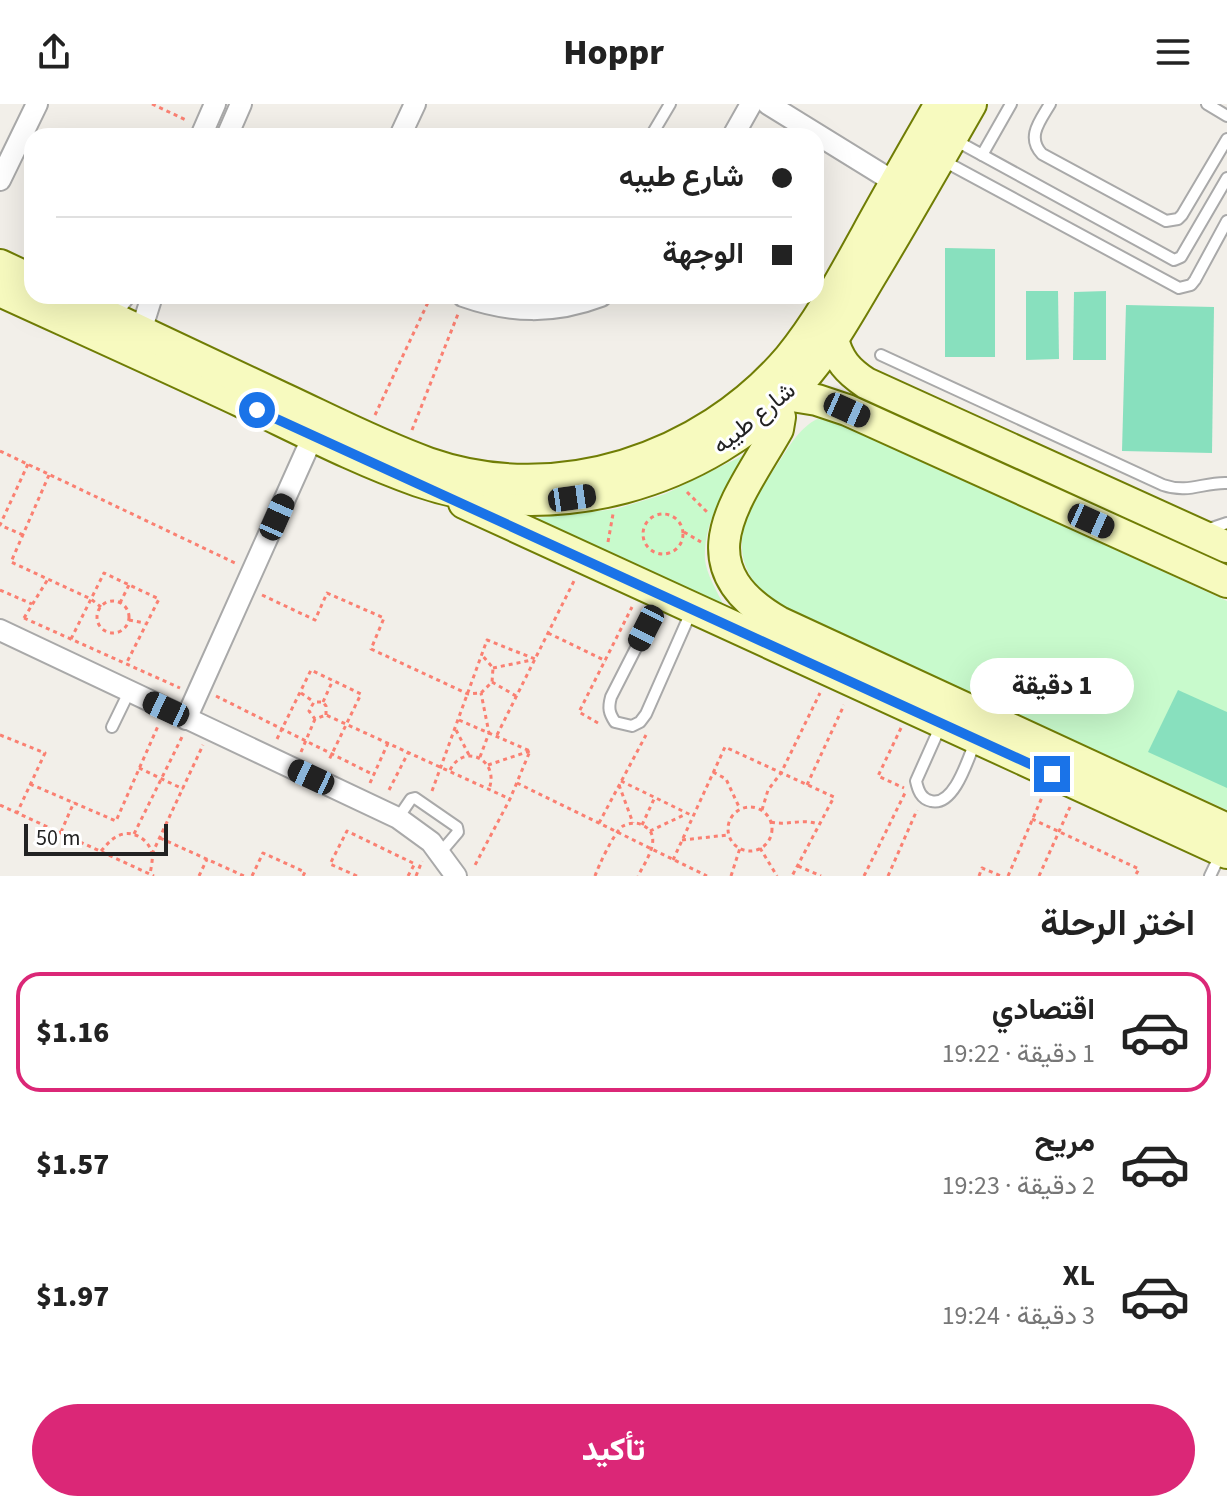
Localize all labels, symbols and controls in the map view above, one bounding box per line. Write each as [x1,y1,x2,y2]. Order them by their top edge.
text: Hoppr [563,27,664,78]
icon: share [32,30,76,74]
icon: menu [1151,30,1195,74]
text: شارع طيبه [619,155,744,198]
text: الوجهة [662,232,744,275]
street label: شارع طيبه [705,374,803,462]
car [820,389,874,431]
route start [239,392,275,428]
car [547,483,597,513]
car [256,490,298,544]
car [1064,500,1118,542]
car [624,601,668,655]
callout: 1 دقيقة [970,658,1134,714]
text: 1 دقيقة [1012,667,1092,704]
car [139,688,193,730]
car [284,756,338,798]
route end [1034,756,1070,792]
scale bar [24,820,168,856]
text: 50 m [36,822,81,854]
text: اختر الرحلة [1040,898,1195,949]
text: اقتصادي [992,988,1095,1031]
icon: car [1119,996,1191,1068]
text: $1.16 [36,1011,109,1054]
text: 1 دقيقة · 19:22 [942,1035,1095,1072]
text: مريح [1035,1120,1095,1163]
icon: car [1119,1128,1191,1200]
text: $1.57 [36,1143,109,1186]
text: 2 دقيقة · 19:23 [942,1167,1095,1204]
text: XL [1062,1254,1095,1297]
icon: car [1119,1260,1191,1332]
text: $1.97 [36,1275,109,1318]
text: 3 دقيقة · 19:24 [942,1297,1095,1334]
button: تأكيد [32,1404,1195,1496]

